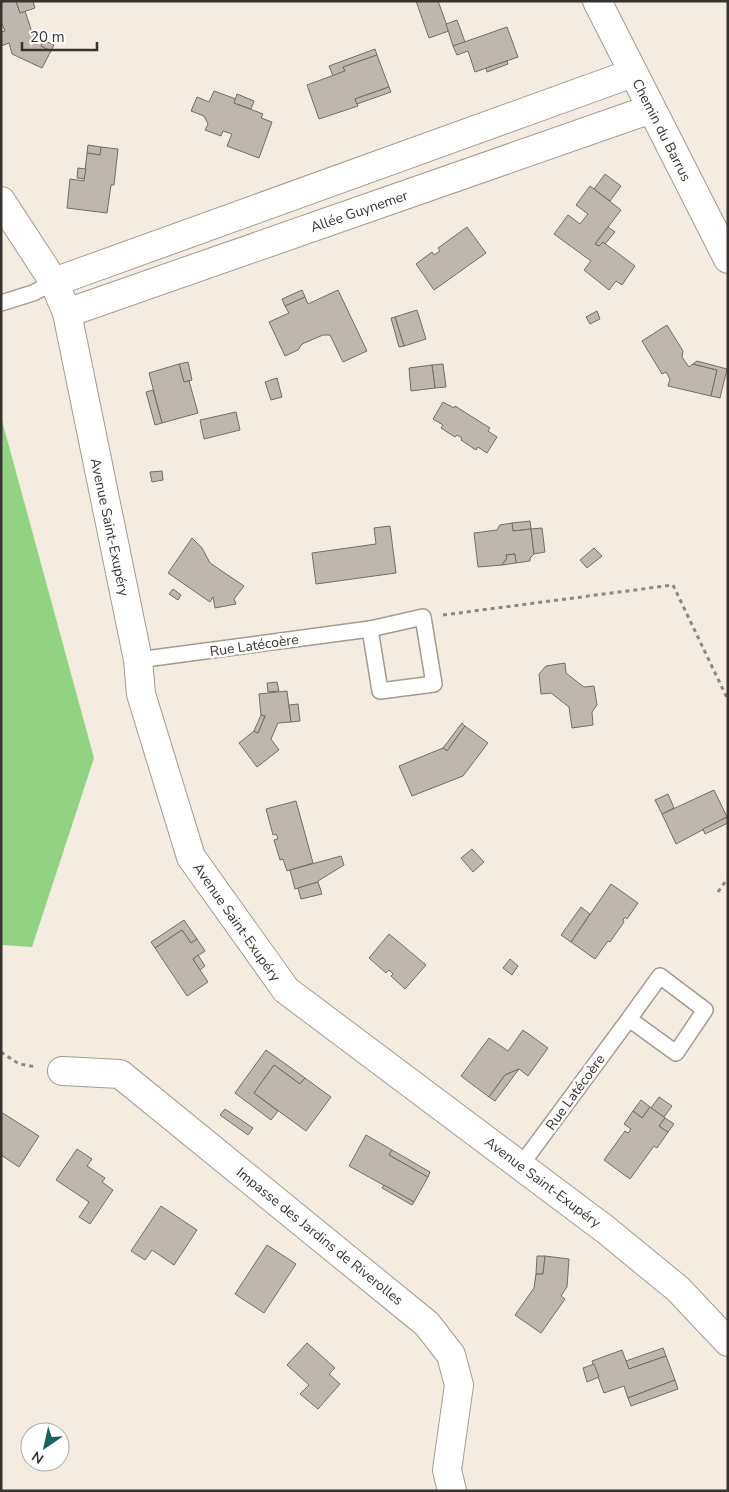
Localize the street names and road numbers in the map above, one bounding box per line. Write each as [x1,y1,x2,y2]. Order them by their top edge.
street label: Chemin du Barrus [628,76,696,185]
street label: Allée Guynemer [308,186,410,237]
street label: Avenue Saint-Exupéry [86,456,134,599]
street label: Rue Latécoère [208,630,300,661]
street label: Avenue Saint-Exupéry [188,859,285,986]
street label: Rue Latécoère [541,1051,609,1134]
street label: Avenue Saint-Exupéry [481,1132,605,1233]
street label: Impasse des Jardins de Riverolles [232,1163,407,1310]

